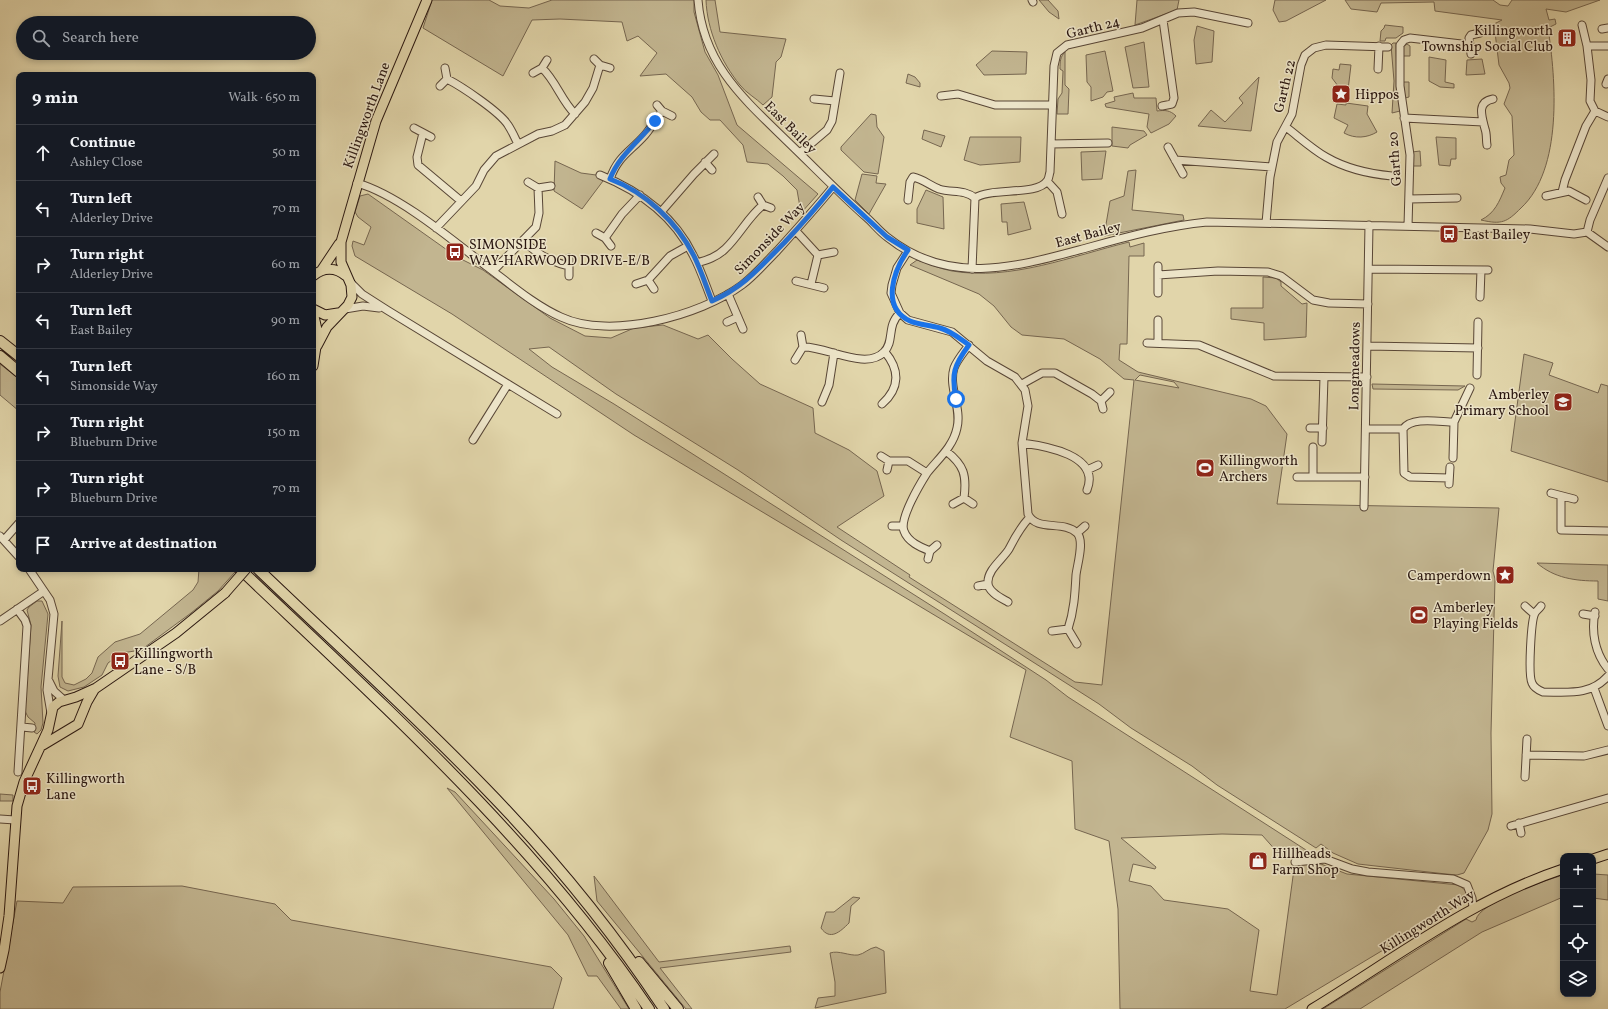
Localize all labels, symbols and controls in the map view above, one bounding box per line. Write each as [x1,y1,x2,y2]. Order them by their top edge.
street label: Garth 24 [1065,13,1122,44]
search box [16,16,316,60]
place label: Killingworth Township Social Club [1421,22,1553,57]
icon: search [30,27,52,49]
building icon: Killingworth Township Social Club [1556,27,1578,49]
text: Search here [62,28,139,49]
street label: Garth 22 [1270,58,1301,115]
street label: Killingworth Lane [339,59,396,171]
place icon: Hippos [1330,83,1352,105]
place label: Hippos [1355,86,1399,105]
text: 9 min [32,87,78,110]
text: Walk · 650 m [228,89,300,107]
street label: East Bailey [759,98,821,159]
route end [646,112,664,130]
street label: Garth 20 [1384,131,1407,187]
text: Continue [70,133,135,154]
icon: ahead [32,142,54,164]
text: 50 m [272,144,300,162]
text: Ashley Close [70,154,143,172]
text: Turn left [70,189,132,210]
icon: left [32,198,54,220]
street label: Simonside Way [730,198,810,280]
text: 70 m [272,200,300,218]
text: Alderley Drive [70,210,153,228]
street label: East Bailey [1053,217,1124,253]
bus stop icon: East Bailey [1438,223,1460,245]
place label: East Bailey [1463,226,1531,245]
place label: SIMONSIDE WAY-HARWOOD DRIVE-E/B [469,236,650,271]
bus stop icon: SIMONSIDE WAY-HARWOOD DRIVE-E/B [444,241,466,263]
text: Turn right [70,245,144,266]
icon: right [32,254,54,276]
text: 60 m [272,256,300,274]
text: Alderley Drive [70,266,153,284]
text: Turn left [70,301,132,322]
icon: left [32,310,54,332]
text: 90 m [271,312,300,330]
street label: Longmeadows [1345,321,1366,411]
text: East Bailey [70,322,132,340]
text: Turn left [70,357,132,378]
icon: left [32,366,54,388]
text: 160 m [266,368,300,386]
text: Simonside Way [70,378,158,396]
place label: Amberley Primary School [1455,386,1549,421]
route start [947,390,965,408]
school or university icon: Amberley Primary School [1552,391,1574,413]
text: Turn right [70,413,144,434]
icon: right [32,422,54,444]
text: 150 m [267,424,300,442]
text: Blueburn Drive [70,434,157,452]
place label: Killingworth Archers [1219,452,1298,487]
sports icon: Killingworth Archers [1194,457,1216,479]
text: Turn right [70,469,144,490]
icon: right [32,478,54,500]
text: 70 m [272,480,300,498]
text: Blueburn Drive [70,490,157,508]
icon: arrive [32,534,54,556]
text: Arrive at destination [70,534,217,555]
place icon: Camperdown [1494,564,1516,586]
place label: Camperdown [1408,567,1491,586]
place label: Amberley Playing Fields [1433,599,1518,634]
sports icon: Amberley Playing Fields [1408,604,1430,626]
place label: Killingworth Lane - S/B [134,645,213,680]
bus stop icon: Killingworth Lane - S/B [109,650,131,672]
place label: Killingworth Lane [46,770,125,805]
bus stop icon: Killingworth Lane [21,775,43,797]
place label: Hillheads Farm Shop [1272,845,1339,880]
shop icon: Hillheads Farm Shop [1247,850,1269,872]
map controls [1560,853,1596,997]
button: + [1560,853,1596,889]
street label: Killingworth Way [1377,885,1479,959]
button: − [1560,889,1596,925]
button: locate [1560,925,1596,961]
button: layers [1560,961,1596,997]

